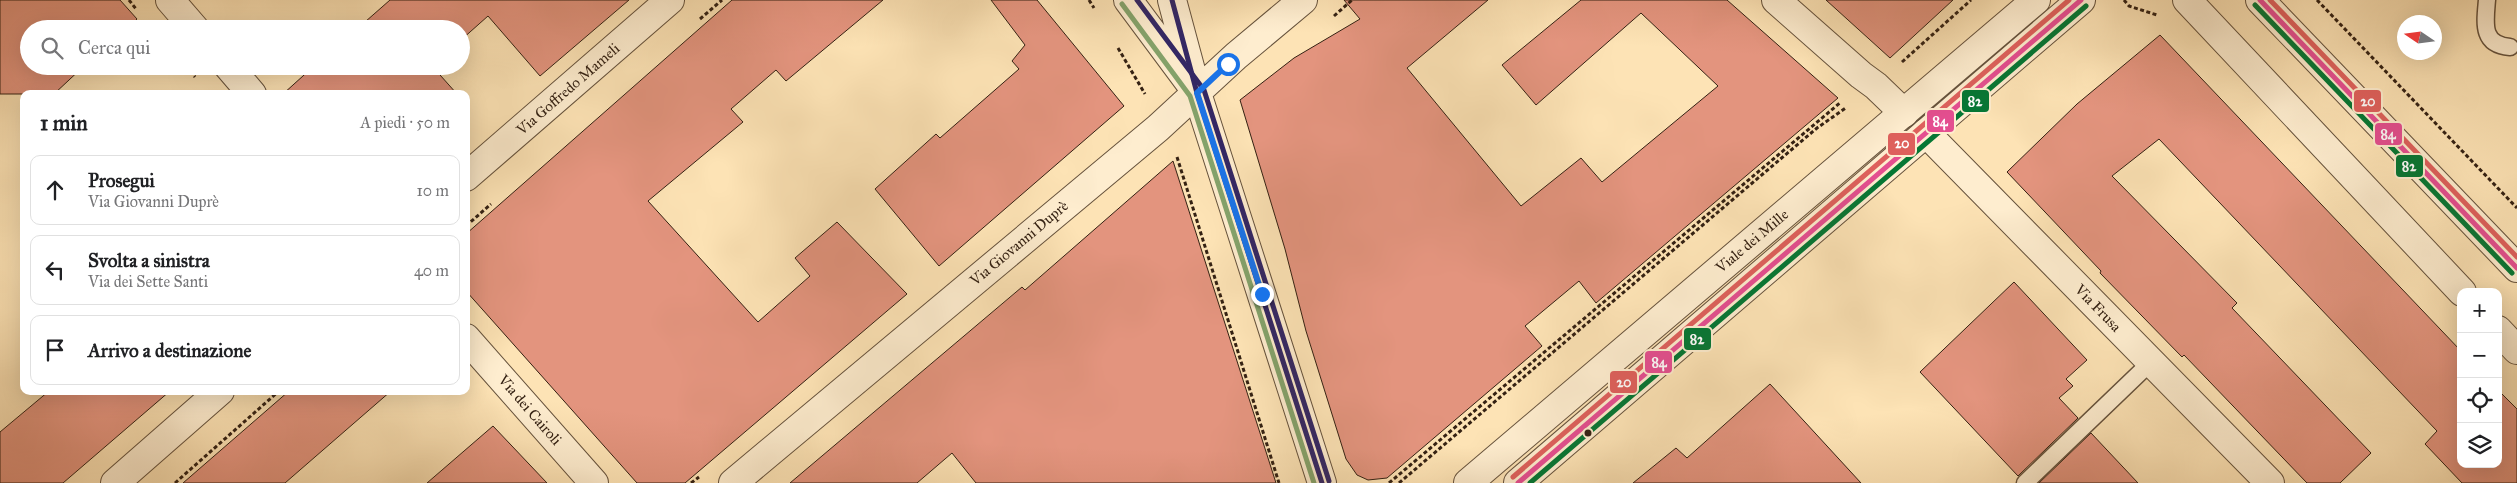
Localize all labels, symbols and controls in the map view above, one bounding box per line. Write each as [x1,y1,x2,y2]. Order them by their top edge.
north arrow [2397,15,2442,60]
search box [20,20,470,75]
icon: search [38,34,66,62]
text: Cerca qui [78,36,150,59]
street label: Via Goffredo Mameli [512,39,623,139]
route start [1217,53,1240,76]
line badge: 82 [1961,89,1990,113]
line badge: 20 [2353,89,2382,113]
text: 82 [1968,93,1983,110]
text: 20 [2360,93,2376,110]
line badge: 84 [1926,109,1955,133]
text: 1 min [40,110,88,136]
text: A piedi · 50 m [360,113,450,132]
text: 84 [1932,113,1949,131]
line badge: 84 [2374,122,2403,146]
text: 84 [2380,126,2397,144]
line badge: 20 [1887,132,1916,156]
text: 20 [1894,135,1910,152]
line badge: 82 [2395,154,2424,178]
text: 82 [2402,158,2417,175]
text: Prosegui [88,169,155,192]
icon: ahead [41,176,69,204]
text: 10 m [417,181,449,200]
text: Via Giovanni Duprè [88,192,219,211]
street label: Via Giovanni Duprè [965,197,1072,290]
street label: Viale dei Mille [1711,205,1792,277]
text: Svolta a sinistra [88,249,210,272]
icon: left [41,256,69,284]
text: 40 m [414,261,449,280]
text: Via dei Sette Santi [88,272,208,291]
street label: Via Frusa [2070,280,2125,336]
route end [1251,283,1274,306]
map controls [2457,288,2502,468]
button: + [2457,288,2502,333]
line badge: 82 [1683,327,1712,351]
text: 82 [1690,331,1705,348]
button: − [2457,333,2502,378]
icon: arrive [41,336,69,364]
text: Arrivo a destinazione [88,339,251,362]
line badge: 84 [1644,350,1673,374]
text: 84 [1651,354,1668,372]
street label: Via dei Cairoli [494,370,565,449]
line badge: 20 [1609,370,1638,394]
text: 20 [1616,374,1632,391]
button: locate [2457,378,2502,423]
button: layers [2457,423,2502,468]
unlabelled marker [1583,428,1593,438]

